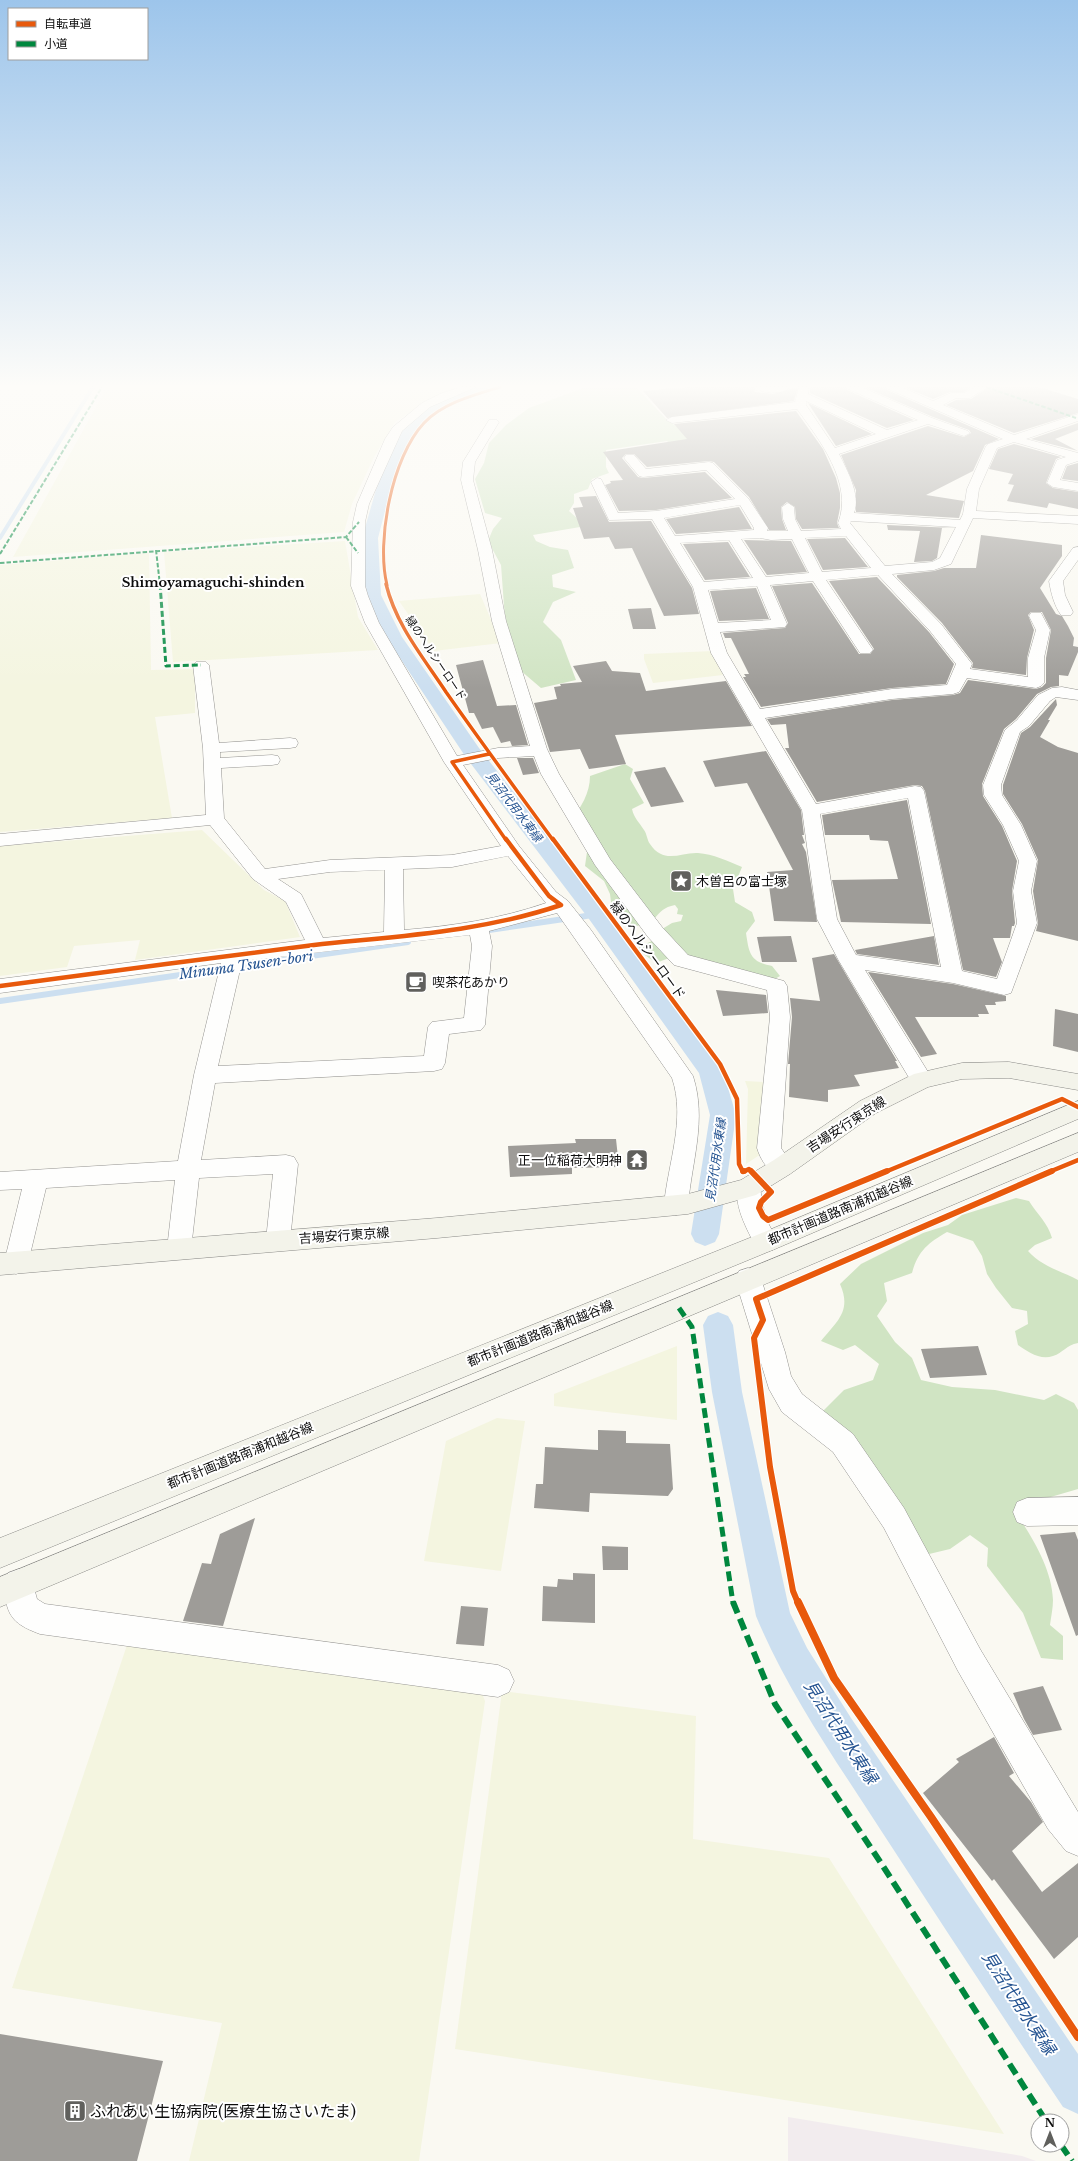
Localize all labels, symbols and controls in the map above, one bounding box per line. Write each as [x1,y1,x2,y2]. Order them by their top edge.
legend [8,8,148,60]
text: 自転車道 [44,16,92,31]
text: 小道 [44,36,68,51]
district label: Shimoyamaguchi-shinden [122,574,305,591]
street label: 緑のヘルシーロード [403,613,469,703]
water label: 見沼代用水東縁 [483,769,547,846]
place icon: 木曽呂の富士塚 [668,868,694,894]
place label: 木曽呂の富士塚 [696,873,787,890]
street label: 緑のヘルシーロード [606,898,689,1003]
water label: Minuma Tsusen-bori [177,947,314,983]
cafe icon: 喫茶花あかり [403,969,429,995]
place label: 喫茶花あかり [432,974,510,991]
street label: 吉場安行東京線 [803,1093,889,1156]
water label: 見沼代用水東縁 [702,1115,729,1203]
temple icon: 正一位稲荷大明神 [624,1147,650,1173]
place label: 正一位稲荷大明神 [518,1152,622,1169]
street label: 都市計画道路南浦和越谷線 [765,1172,915,1249]
street label: 吉場安行東京線 [298,1224,390,1247]
street label: 都市計画道路南浦和越谷線 [465,1296,616,1371]
street label: 都市計画道路南浦和越谷線 [165,1418,316,1493]
water label: 見沼代用水東縁 [799,1677,883,1790]
water label: 見沼代用水東縁 [977,1948,1061,2061]
building icon: ふれあい生協病院(医療生協さいたま) [62,2098,88,2124]
place label: ふれあい生協病院(医療生協さいたま) [90,2101,356,2121]
north arrow [1030,2113,1070,2153]
text: N [1045,2116,1056,2130]

